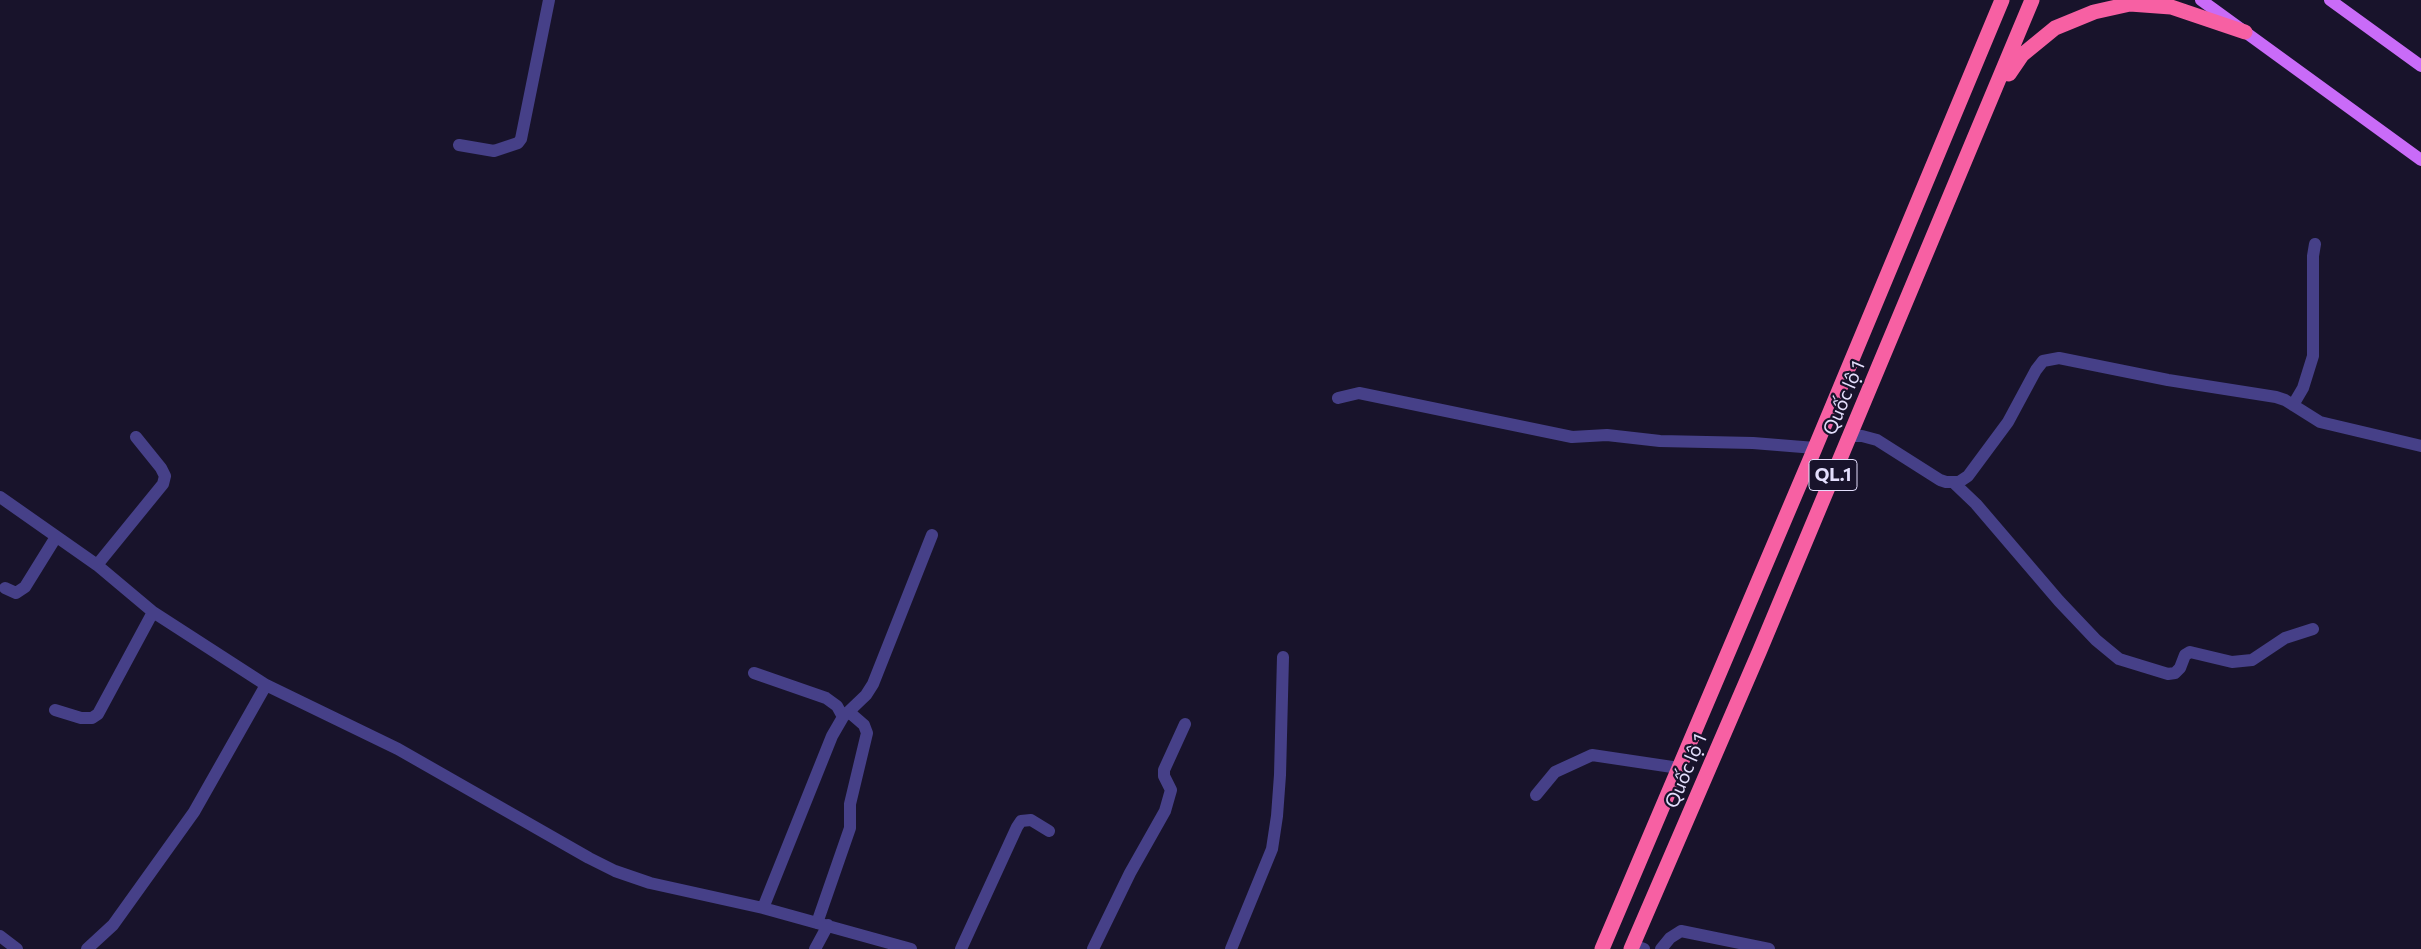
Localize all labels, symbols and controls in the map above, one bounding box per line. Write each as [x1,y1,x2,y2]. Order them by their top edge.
street label: Quốc lộ 1 [1818,357,1870,439]
road number: QL.1 [1809,460,1857,490]
street label: Quốc lộ 1 [1660,730,1712,812]

